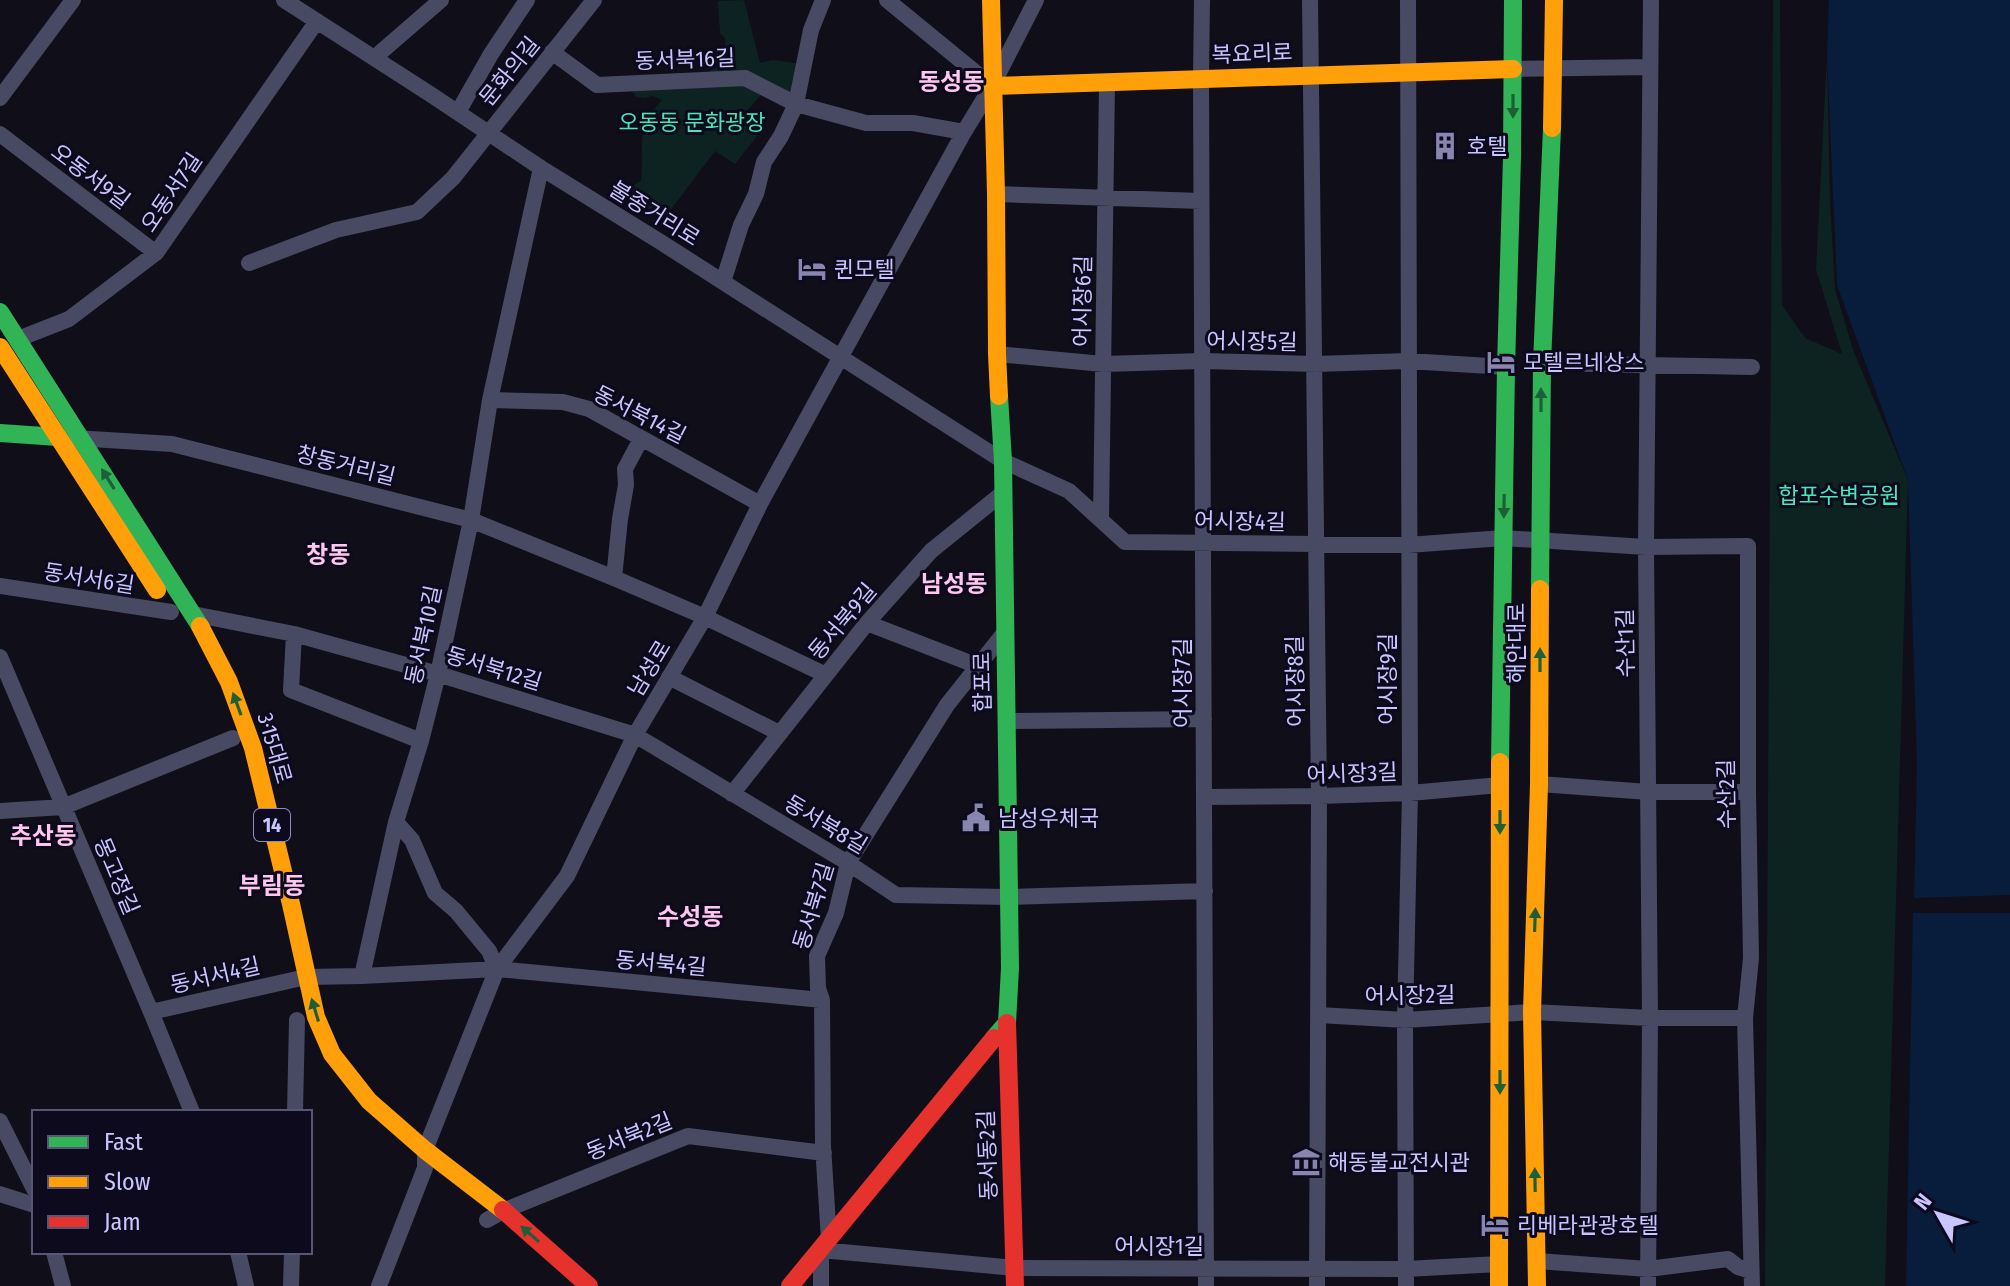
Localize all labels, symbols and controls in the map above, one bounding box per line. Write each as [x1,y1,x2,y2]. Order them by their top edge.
street label: 문화의길 [473,31,545,111]
street label: 복요리로 [1211,39,1293,68]
street label: 동서북16길 [634,44,736,75]
district label: 동성동 [918,68,984,96]
one-way arrow [1506,94,1519,119]
park label: 오동동 문화광장 [619,109,765,136]
building icon: 호텔 [1430,131,1460,161]
place label: 호텔 [1467,133,1507,160]
street label: 오동서9길 [46,138,135,215]
street label: 오동서7길 [135,147,208,237]
street label: 불종거리로 [605,175,705,252]
hotel icon: 퀸모텔 [797,254,827,284]
street label: 어시장6길 [1068,255,1097,347]
place label: 퀸모텔 [834,256,895,283]
street label: 어시장5길 [1206,327,1298,356]
hotel icon: 모텔르네상스 [1486,347,1516,377]
place label: 모텔르네상스 [1523,349,1644,376]
street label: 동서북14길 [589,380,691,449]
one-way arrow [1535,387,1547,412]
street label: 창동거리길 [294,440,398,491]
one-way arrow [101,468,115,490]
park label: 합포수변공원 [1778,482,1900,509]
one-way arrow [1498,494,1510,519]
street label: 어시장4길 [1194,507,1286,536]
district label: 창동 [306,541,350,569]
street label: 동서서6길 [41,558,136,599]
district label: 남성동 [921,570,987,598]
street label: 동서북9길 [803,578,882,665]
street label: 동서북10길 [400,583,447,687]
street label: 해안대로 [1503,603,1530,683]
street label: 수산1길 [1611,608,1640,678]
street label: 어시장9길 [1374,633,1401,725]
street label: 남성로 [622,635,677,701]
street label: 어시장8길 [1281,635,1310,727]
street label: 어시장7길 [1169,638,1196,728]
street label: 동서북12길 [442,641,545,696]
one-way arrow [1533,647,1546,672]
street label: 합포로 [968,651,997,713]
one-way arrow [230,692,243,716]
street label: 3·15대로 [252,710,297,787]
street label: 어시장3길 [1306,758,1398,789]
street label: 수산2길 [1712,759,1741,829]
street label: 동서북8길 [779,789,872,860]
public building icon: 남성우체국 [961,803,991,833]
place label: 남성우체국 [998,805,1099,832]
road number: 14 [254,809,290,841]
one-way arrow [1494,810,1506,835]
district label: 추산동 [10,822,76,850]
street label: 몽고정길 [88,834,145,919]
street label: 동서북7길 [787,859,840,953]
district label: 부림동 [239,872,305,900]
district label: 수성동 [657,903,723,931]
one-way arrow [1528,907,1541,932]
street label: 동서북4길 [614,946,708,981]
street label: 동서서4길 [167,952,263,999]
street label: 어시장2길 [1364,981,1456,1010]
one-way arrow [308,998,321,1022]
one-way arrow [1494,1070,1506,1095]
street label: 동서북2길 [582,1107,676,1166]
street label: 동서동2길 [972,1109,1003,1201]
legend [32,1110,312,1254]
text: Fast [104,1128,143,1156]
museum icon: 해동불교전시관 [1291,1147,1321,1177]
place label: 해동불교전시관 [1328,1149,1470,1176]
one-way arrow [1529,1167,1542,1192]
text: Slow [104,1168,151,1196]
north arrow [1898,1174,1978,1254]
text: N [1908,1188,1937,1215]
text: Jam [104,1208,141,1236]
hotel icon: 리베라관광호텔 [1480,1210,1510,1240]
place label: 리베라관광호텔 [1517,1212,1659,1239]
one-way arrow [520,1226,539,1244]
street label: 어시장1길 [1114,1233,1204,1260]

